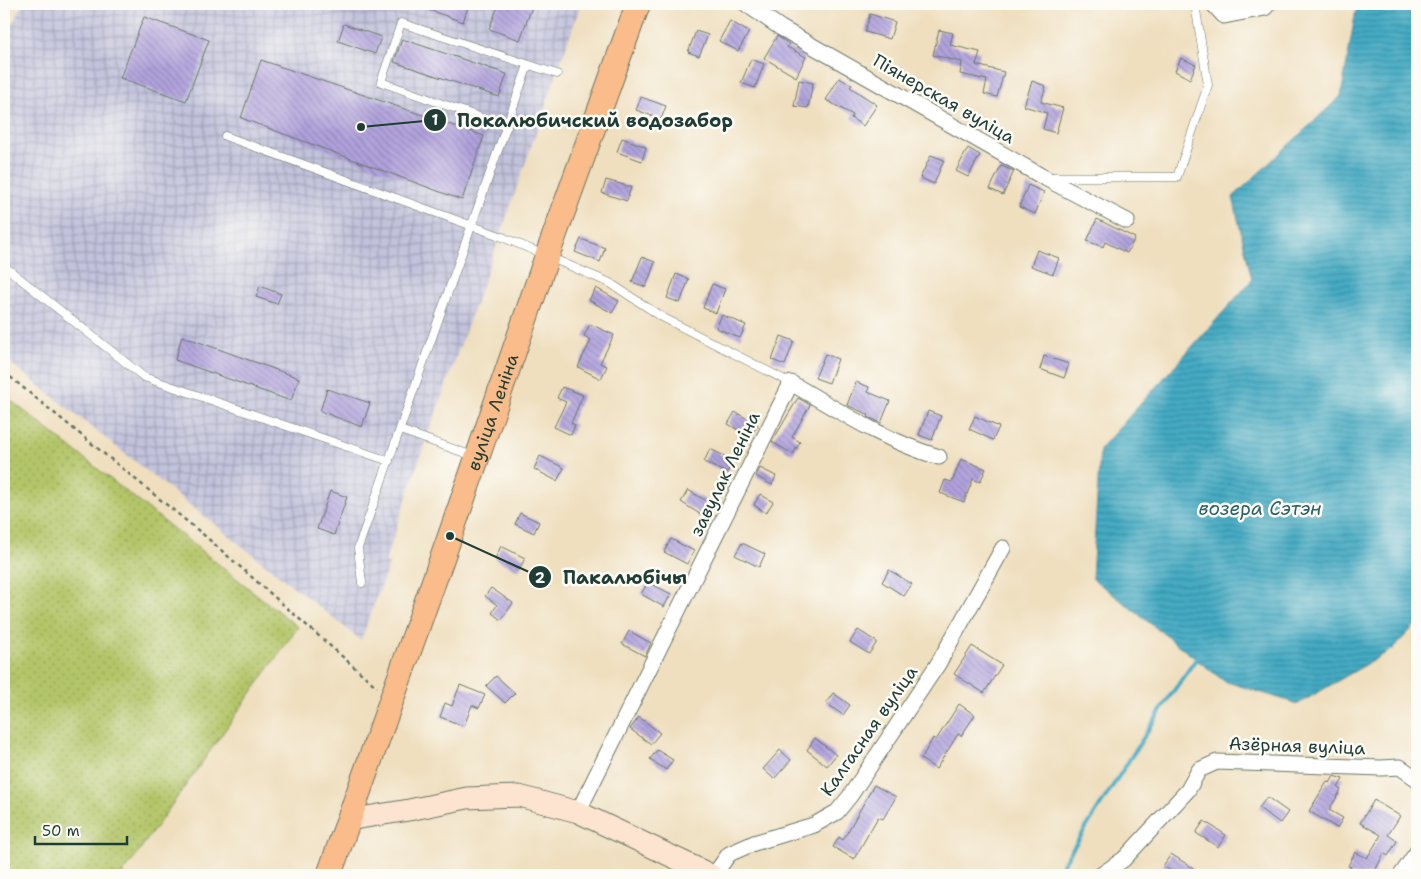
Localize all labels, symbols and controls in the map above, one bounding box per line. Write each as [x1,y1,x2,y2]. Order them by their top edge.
street label: Піянерская вуліца [869,49,1019,149]
callout: Покалюбичский водозабор [422,103,743,137]
text: Покалюбичский водозабор [457,108,733,133]
text: 1 [432,110,439,130]
street label: вуліца Леніна [462,350,524,474]
street label: завулак Леніна [684,408,766,540]
water label: возера Сэтэн [1198,496,1322,521]
callout: Пакалюбічы [528,560,697,594]
text: Пакалюбічы [563,565,687,590]
text: 2 [535,568,546,588]
street label: Калгасная вуліца [815,661,923,801]
street label: Азёрная вуліца [1228,732,1366,760]
scale bar [35,814,128,846]
text: 50 m [42,821,80,841]

